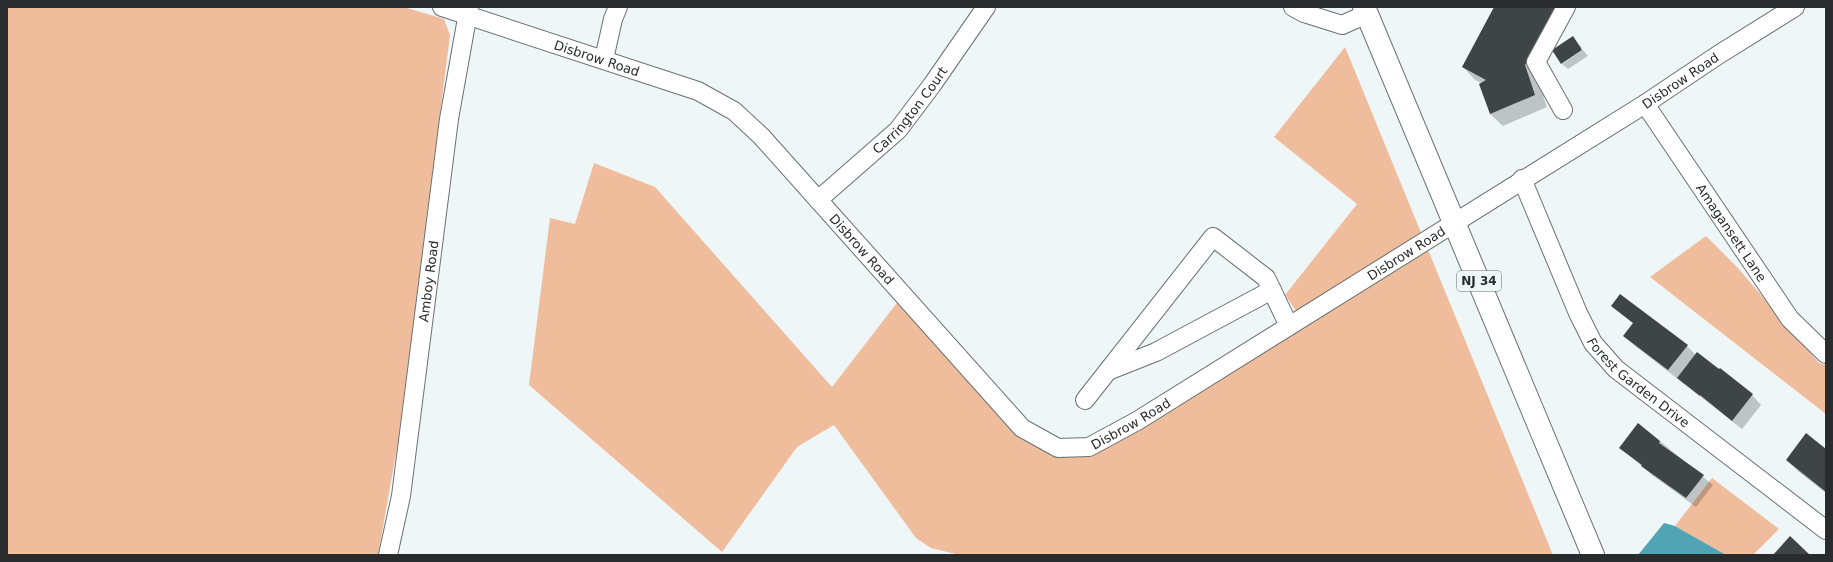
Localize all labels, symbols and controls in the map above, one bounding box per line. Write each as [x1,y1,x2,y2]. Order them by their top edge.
street label: Disbrow Road [552,37,641,79]
street label: Disbrow Road [1639,50,1722,112]
street label: Carrington Court [869,64,950,157]
street label: Amagansett Lane [1693,181,1770,285]
street label: Disbrow Road [826,211,897,288]
street label: Disbrow Road [1365,224,1448,283]
street label: Amboy Road [416,239,441,323]
road number: NJ 34 [1457,271,1501,291]
street label: Forest Garden Drive [1584,335,1692,431]
street label: Disbrow Road [1088,395,1173,453]

